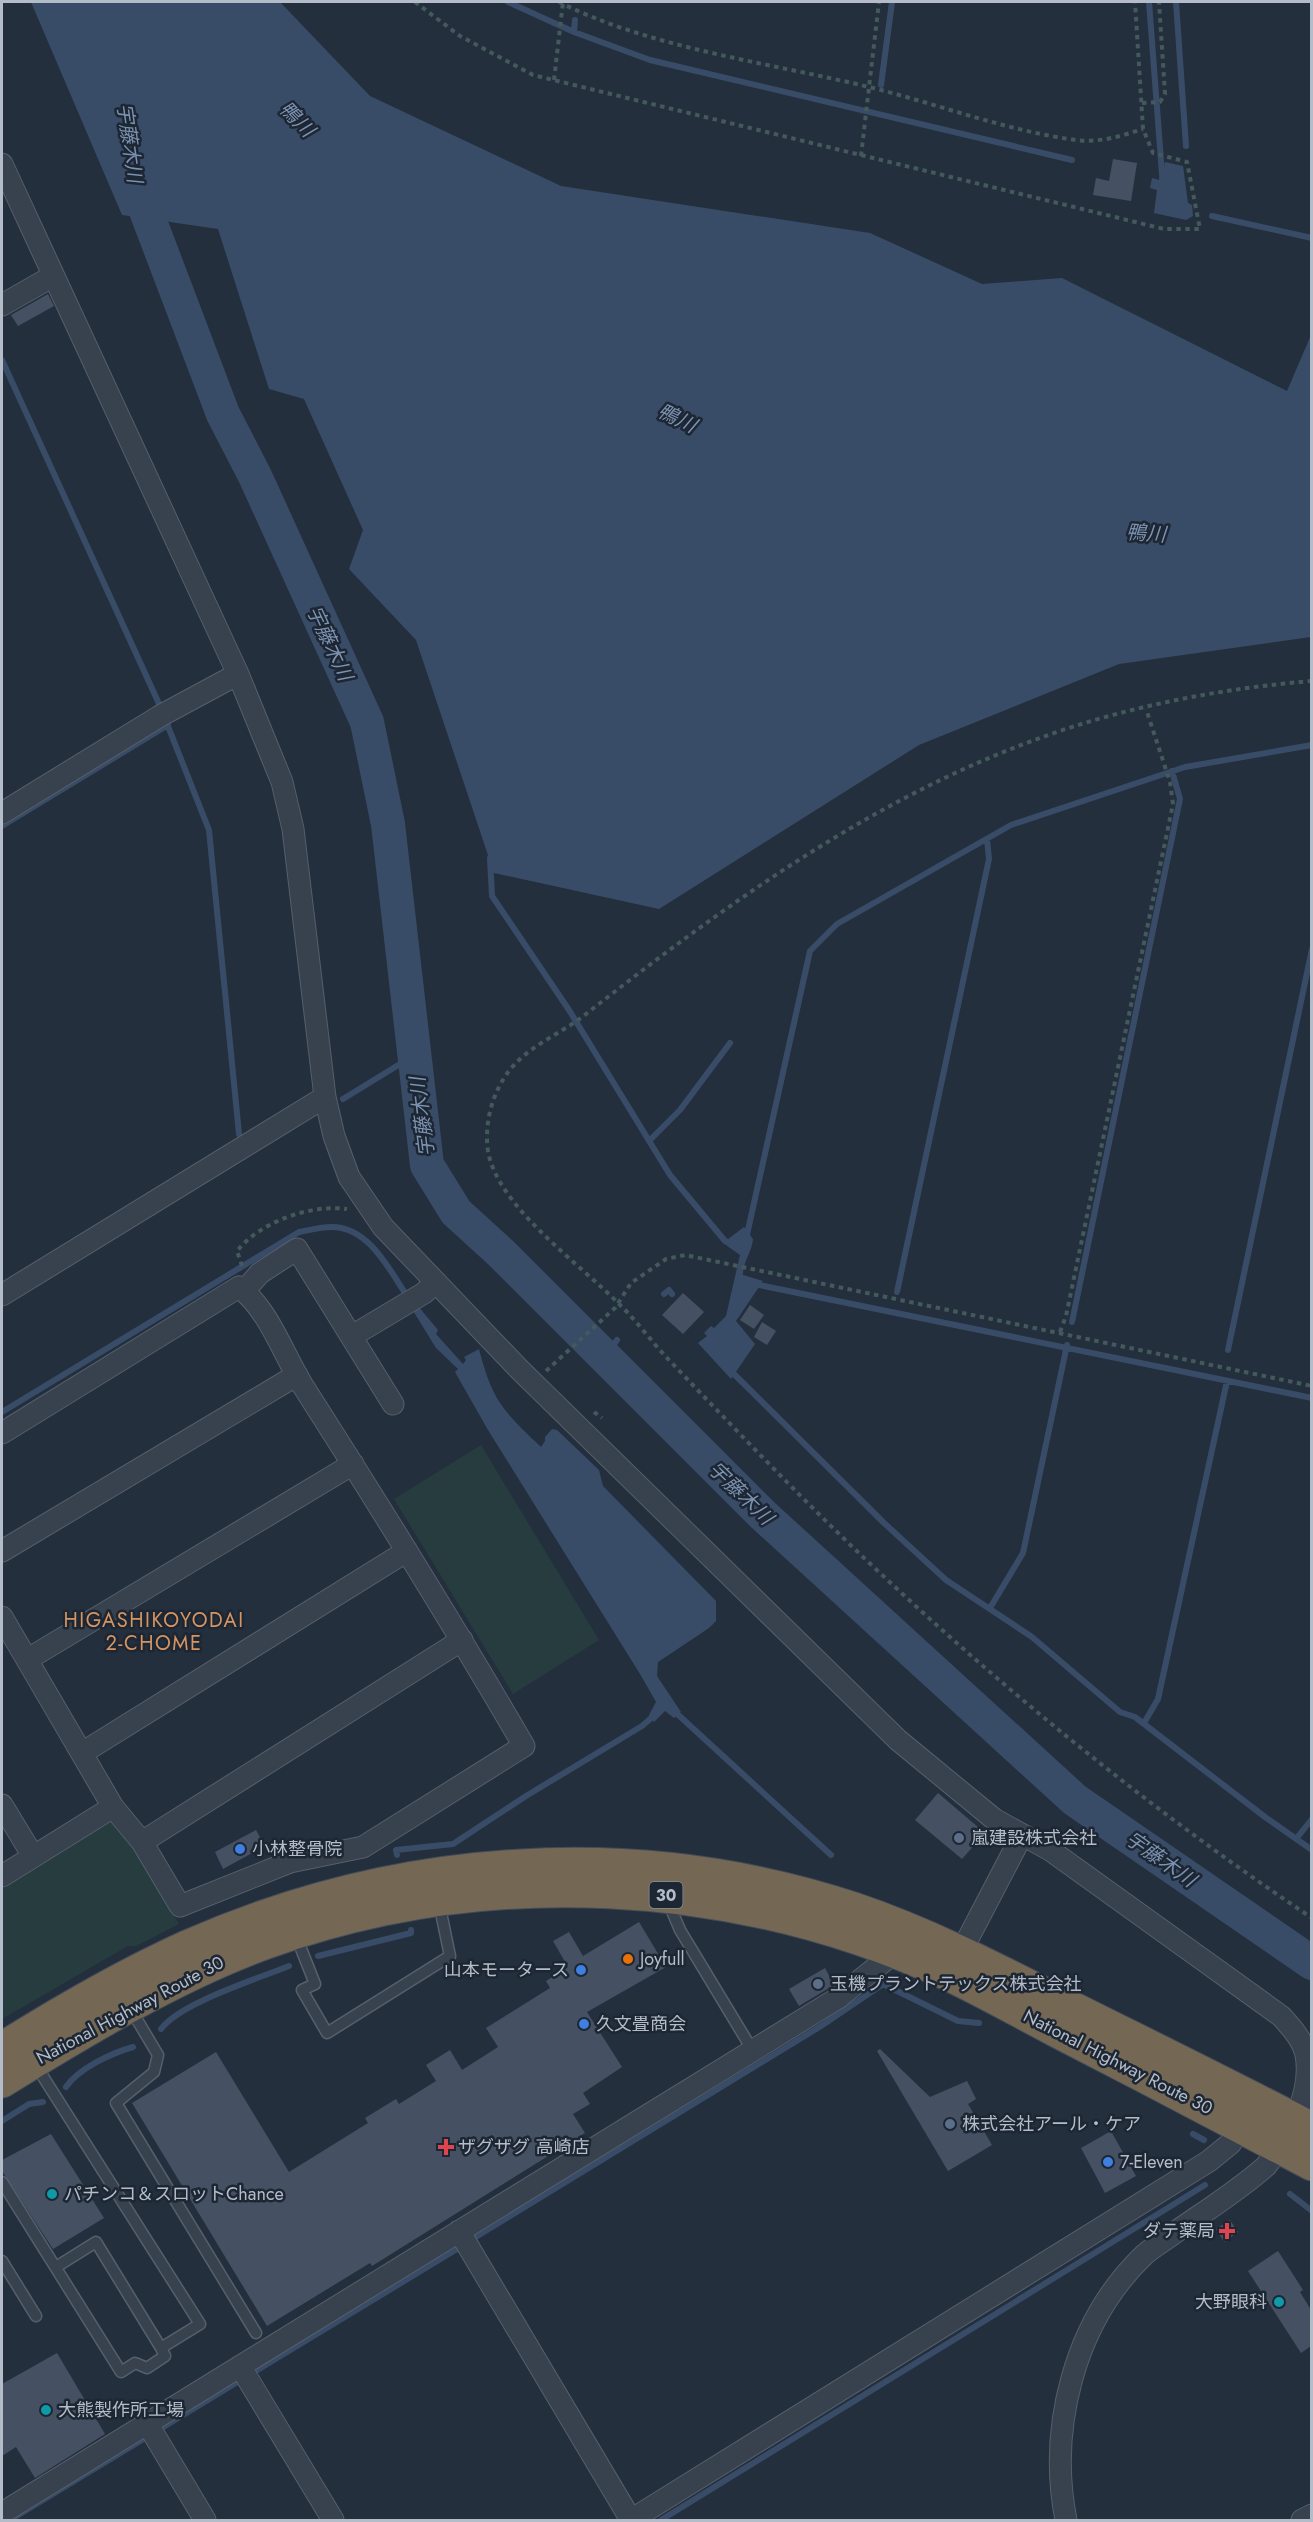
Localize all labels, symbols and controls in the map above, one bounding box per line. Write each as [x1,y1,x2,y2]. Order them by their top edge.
water label: 鴨川 [272,95,322,145]
water label: 宇藤木川 [110,101,150,187]
water label: 鴨川 [652,397,703,441]
water label: 鴨川 [1125,518,1169,549]
water label: 宇藤木川 [300,601,360,687]
water label: 宇藤木川 [403,1073,442,1158]
water label: 宇藤木川 [702,1455,781,1533]
district label: HIGASHIKOYODAI 2-CHOME [63,1606,245,1658]
place label: 嵐建設株式会社 [971,1825,1097,1851]
water label: 宇藤木川 [1120,1825,1203,1895]
marker: 嵐建設株式会社 [952,1831,966,1845]
place label: 小林整骨院 [252,1836,342,1862]
marker: 小林整骨院 [233,1842,247,1856]
road number: 30 [650,1882,682,1908]
place label: Joyfull [638,1946,685,1972]
street label: National Highway Route 30 [31,1949,229,2071]
marker: Joyfull [621,1952,635,1966]
place label: 山本モータース [444,1957,569,1983]
marker: 山本モータース [574,1963,588,1977]
place label: 玉機プラントテックス株式会社 [830,1971,1081,1997]
marker: 玉機プラントテックス株式会社 [811,1977,825,1991]
street label: National Highway Route 30 [1019,2003,1217,2121]
place label: 久文畳商会 [596,2011,686,2037]
marker: 久文畳商会 [577,2017,591,2031]
place label: 株式会社アール・ケア [962,2111,1141,2137]
marker: 株式会社アール・ケア [943,2117,957,2131]
place label: ザグザグ 高崎店 [458,2134,589,2160]
marker: ザグザグ 高崎店 [439,2140,453,2154]
place label: 7-Eleven [1120,2149,1183,2175]
marker: 7-Eleven [1101,2155,1115,2169]
place label: パチンコ＆スロットChance [64,2181,284,2207]
marker: パチンコ＆スロットChance [45,2187,59,2201]
place label: ダテ薬局 [1143,2218,1215,2244]
marker: ダテ薬局 [1220,2224,1234,2238]
place label: 大野眼科 [1195,2289,1267,2315]
marker: 大野眼科 [1272,2295,1286,2309]
place label: 大熊製作所工場 [58,2397,184,2423]
marker: 大熊製作所工場 [39,2403,53,2417]

